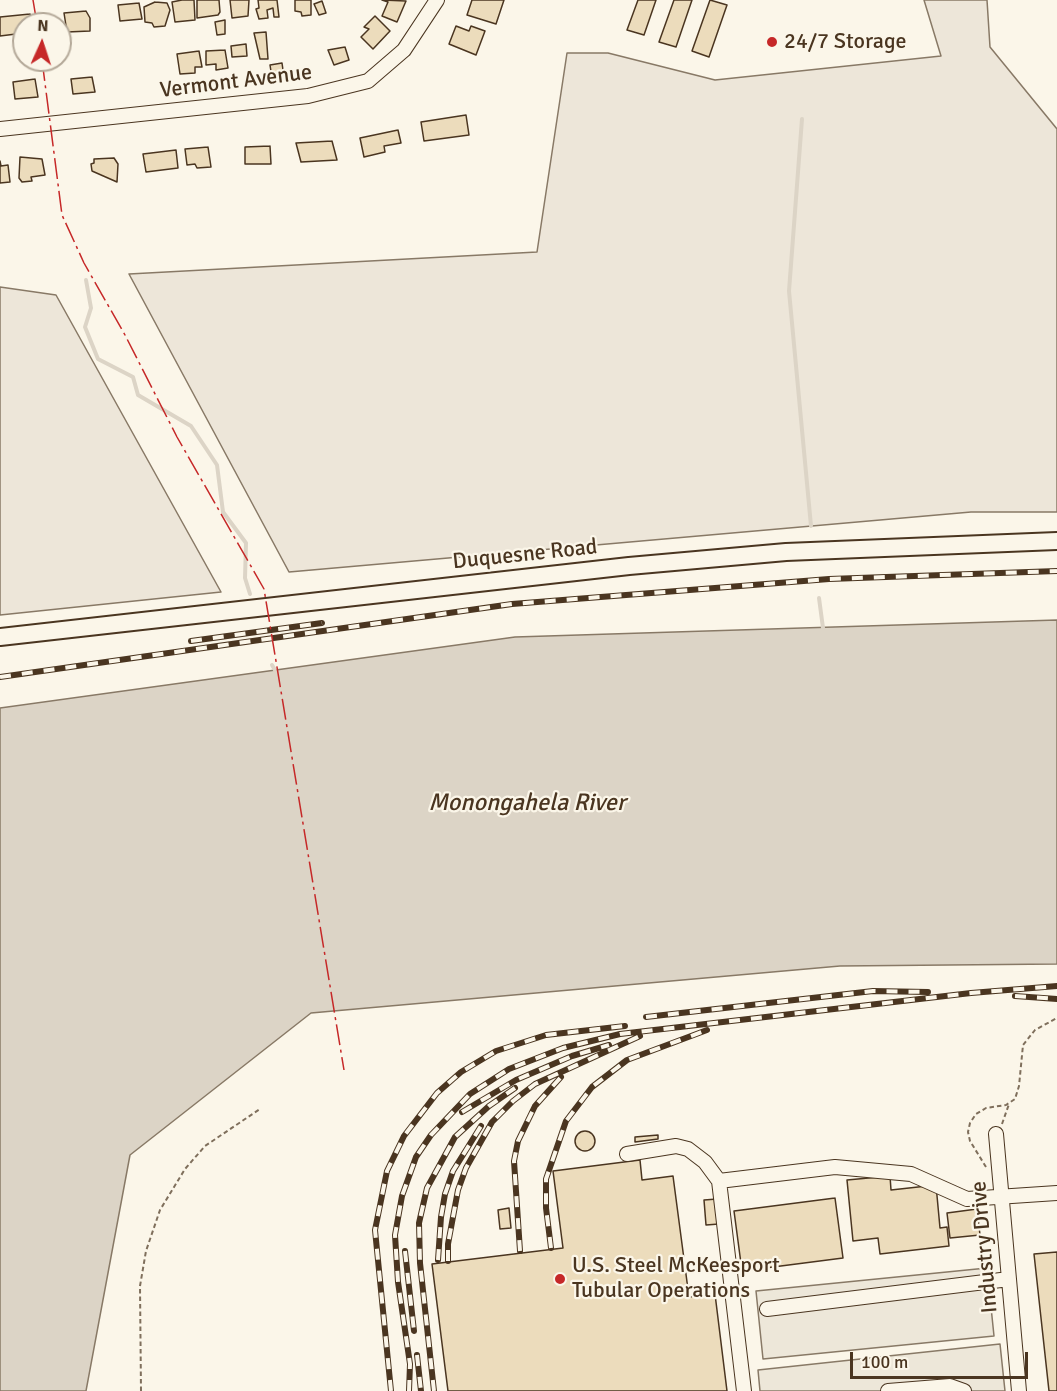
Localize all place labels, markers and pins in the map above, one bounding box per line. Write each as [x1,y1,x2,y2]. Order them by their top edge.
place label: 24/7 Storage [784,29,907,55]
marker: 24/7 Storage [765,35,779,49]
place label: U.S. Steel McKeesport Tubular Operations [572,1253,780,1304]
marker: U.S. Steel McKeesport Tubular Operations [553,1272,567,1286]

